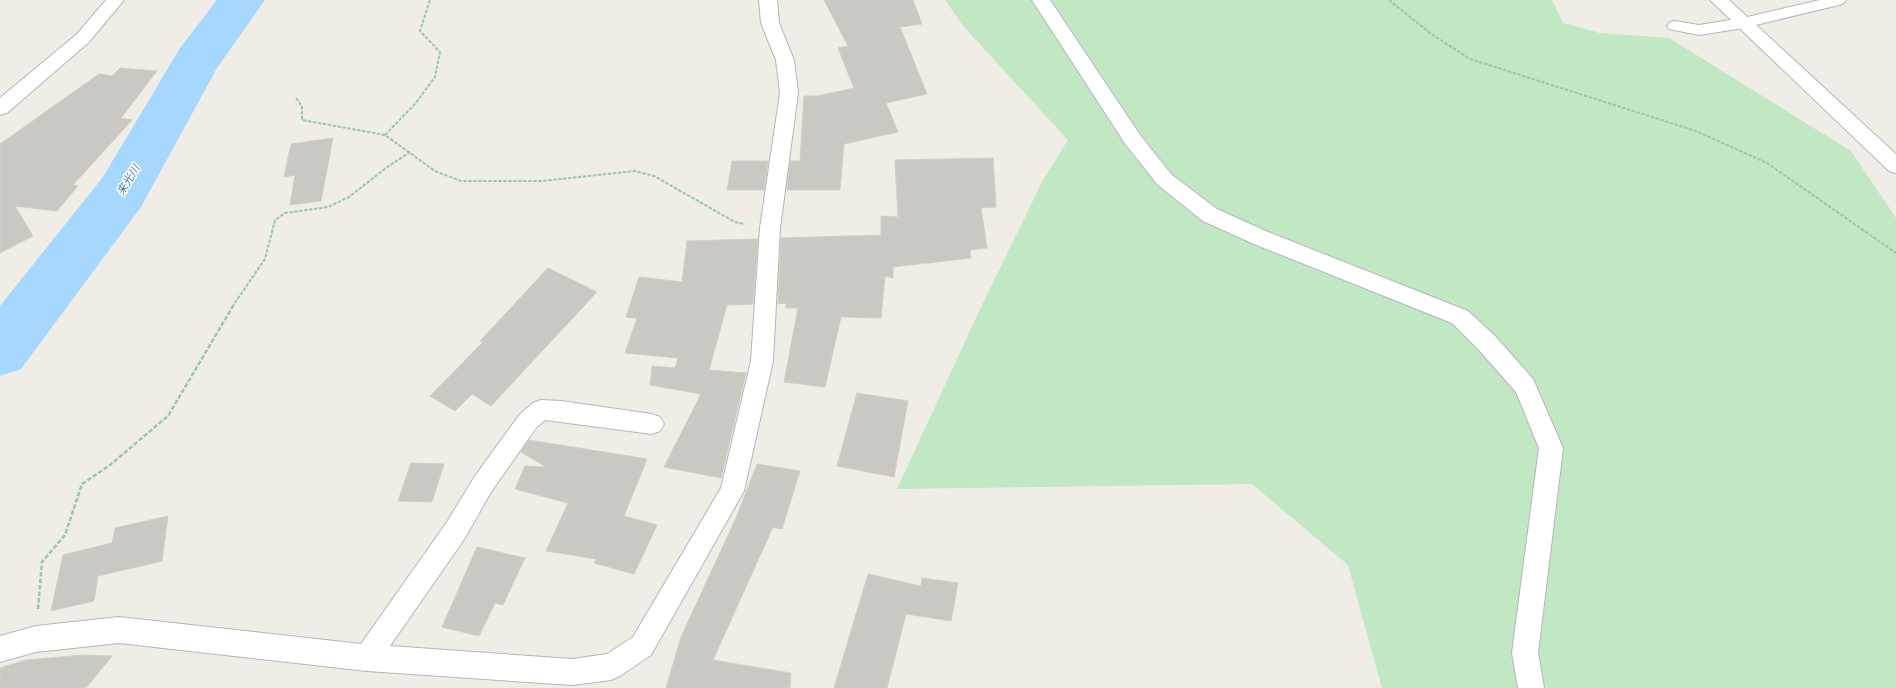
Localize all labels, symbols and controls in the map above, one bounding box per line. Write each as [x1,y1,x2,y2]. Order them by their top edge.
water label: 来光川 [114,161,143,198]

